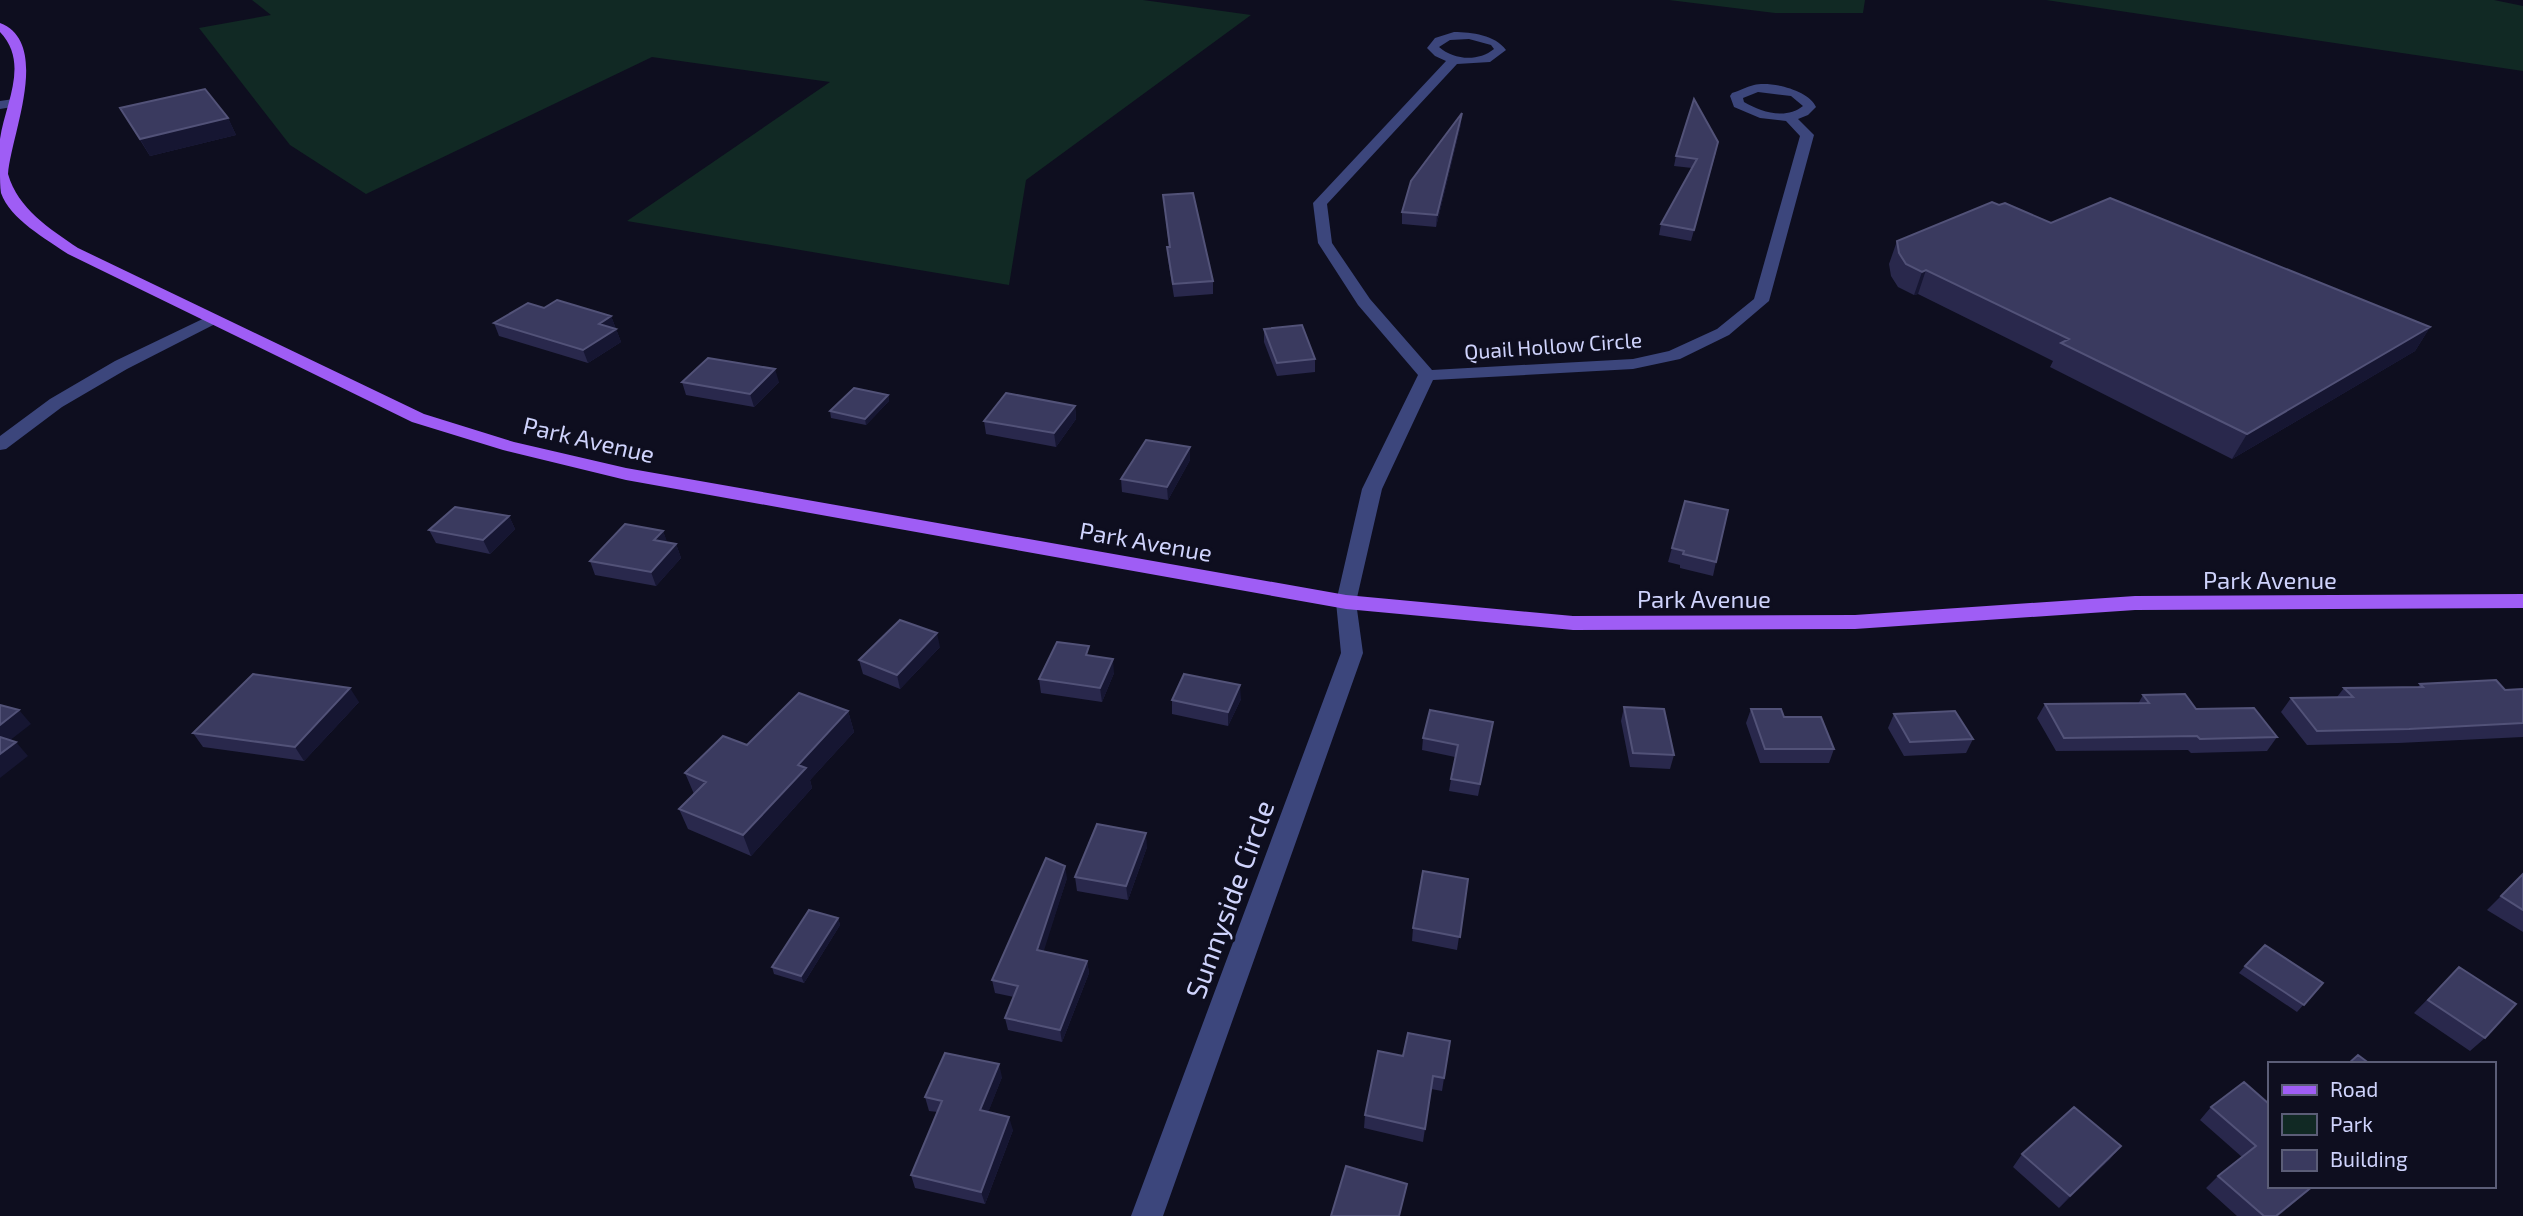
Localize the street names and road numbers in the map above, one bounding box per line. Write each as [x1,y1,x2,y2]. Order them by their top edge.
street label: Quail Hollow Circle [1463,326,1643,365]
street label: Park Avenue [520,410,658,468]
street label: Park Avenue [1077,515,1215,567]
street label: Park Avenue [2203,565,2337,594]
street label: Park Avenue [1637,584,1771,613]
street label: Sunnyside Circle [1177,795,1281,1003]

